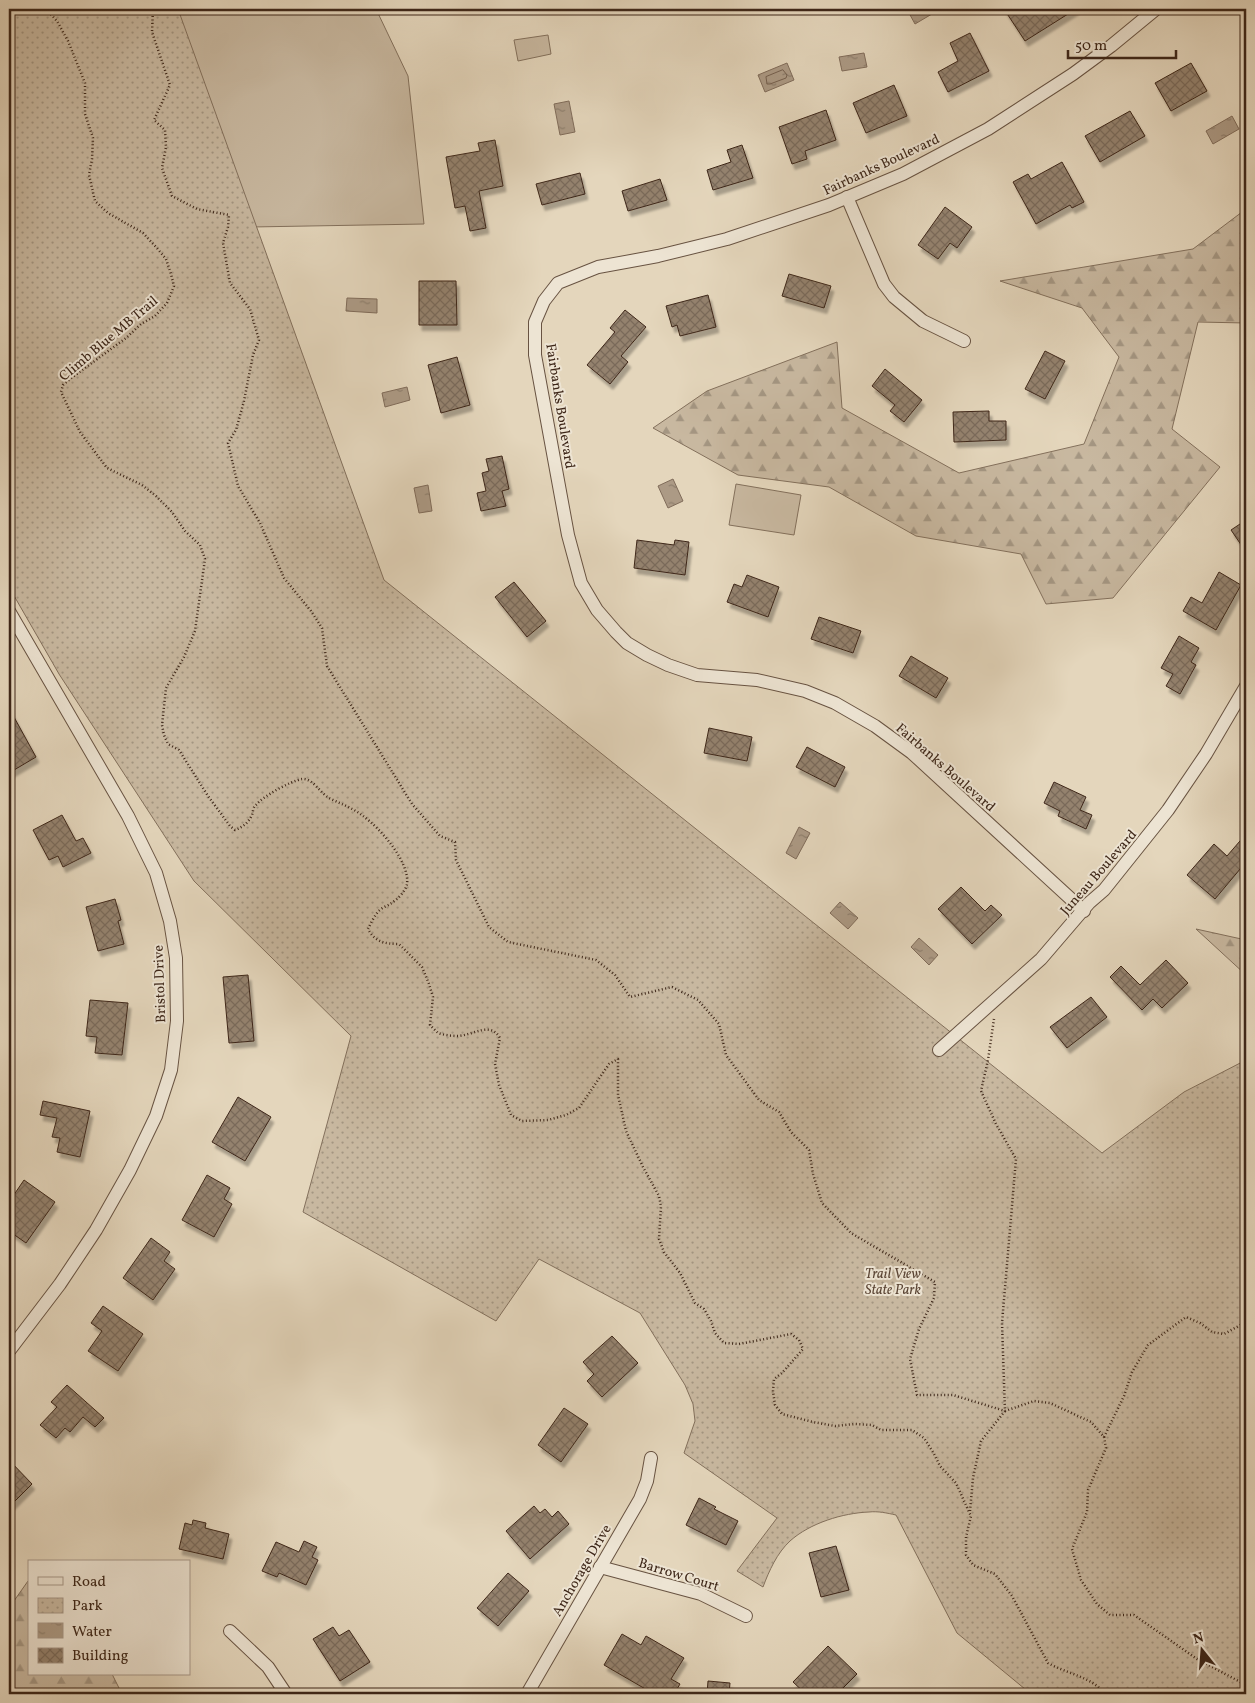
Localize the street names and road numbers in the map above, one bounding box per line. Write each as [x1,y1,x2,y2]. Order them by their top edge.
street label: Fairbanks Boulevard [820,130,943,201]
street label: Climb Blue MB Trail [56,292,162,386]
street label: Fairbanks Boulevard [540,342,579,470]
street label: Fairbanks Boulevard [891,719,999,817]
street label: Juneau Boulevard [1057,826,1142,920]
street label: Bristol Drive [150,944,171,1023]
street label: Anchorage Drive [548,1521,617,1620]
street label: Barrow Court [636,1554,721,1597]

